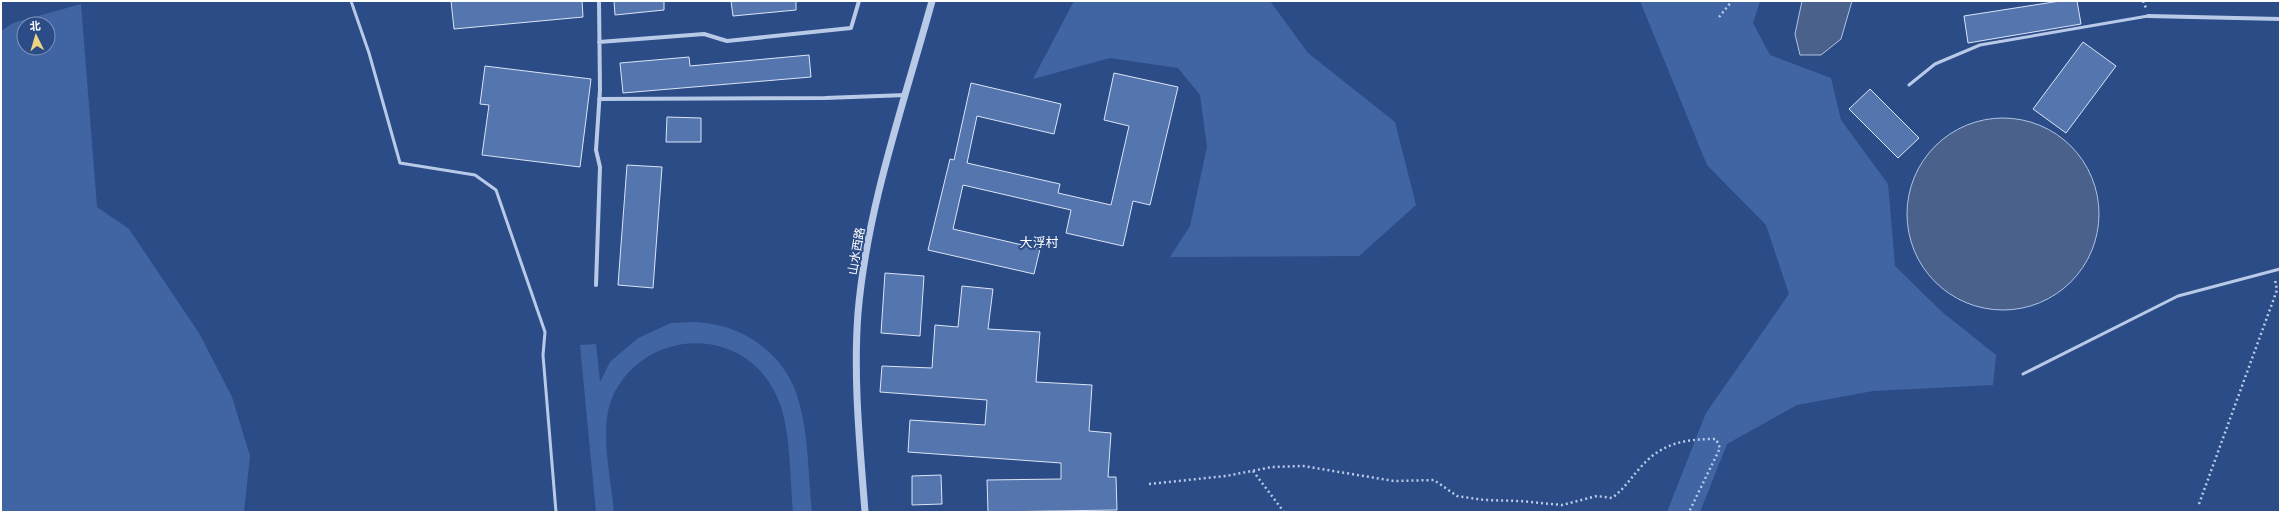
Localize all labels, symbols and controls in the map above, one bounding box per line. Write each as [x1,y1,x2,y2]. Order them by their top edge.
north arrow [16,16,56,56]
text: 北 [29,19,41,33]
street label: 山水西路 [844,226,868,276]
district label: 大浮村 [1019,234,1059,251]

